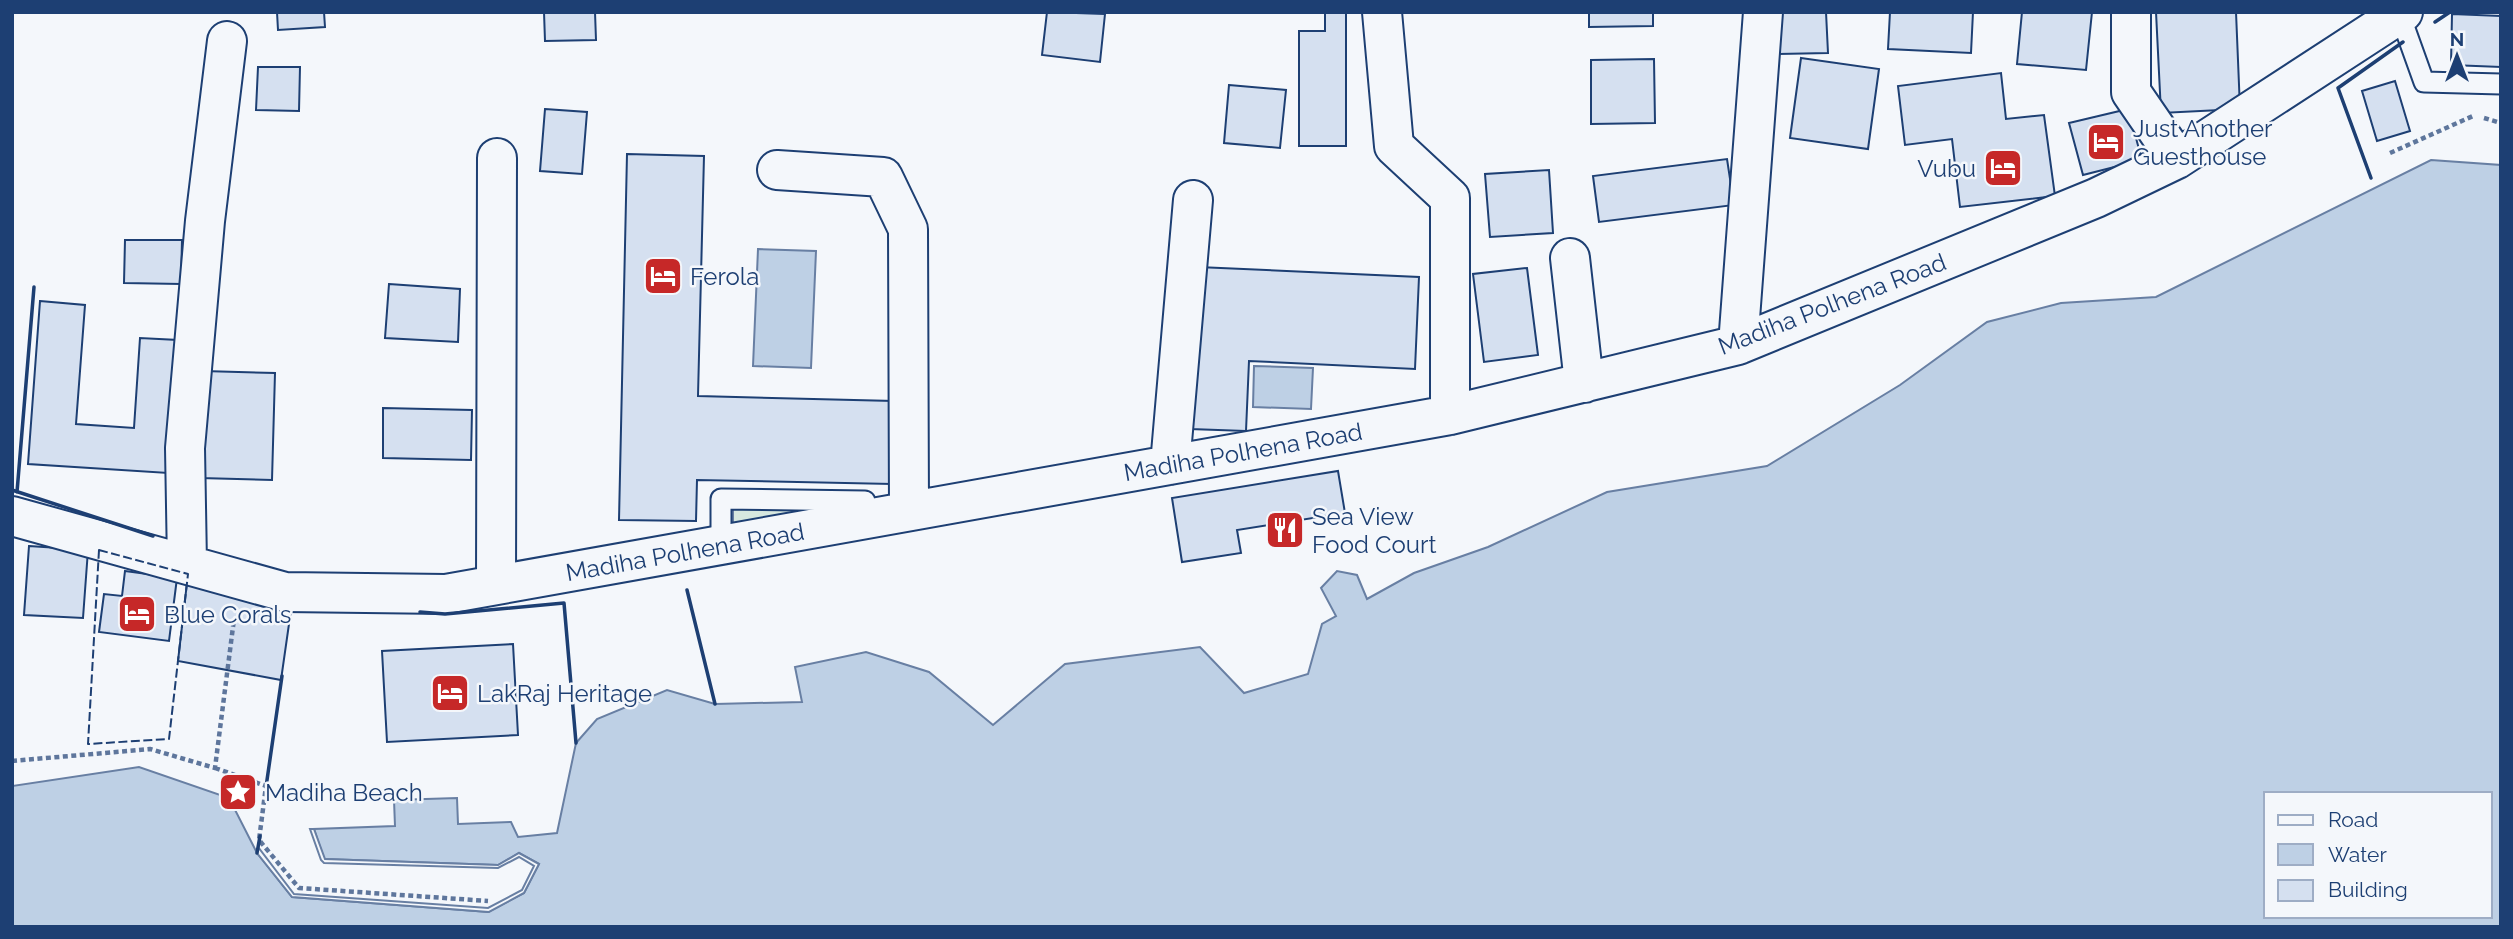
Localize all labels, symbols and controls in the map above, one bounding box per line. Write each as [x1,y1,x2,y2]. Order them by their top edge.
north arrow [2422,21,2492,91]
text: N [2450,28,2464,50]
place label: Just Another Guesthouse [2133,114,2273,171]
hotel icon: Just Another Guesthouse [2085,121,2127,163]
hotel icon: Vubu [1982,147,2024,189]
place label: Vubu [1917,154,1976,183]
street label: Madiha Polhena Road [1714,247,1950,361]
hotel icon: Ferola [642,255,684,297]
place label: Ferola [690,262,759,291]
street label: Madiha Polhena Road [1121,417,1365,487]
place label: Sea View Food Court [1312,502,1436,559]
restaurant icon: Sea View Food Court [1264,509,1306,551]
street label: Madiha Polhena Road [563,517,807,587]
hotel icon: Blue Corals [116,593,158,635]
place label: Blue Corals [164,600,291,629]
hotel icon: LakRaj Heritage [429,672,471,714]
place label: LakRaj Heritage [477,679,652,708]
place icon: Madiha Beach [217,771,259,813]
place label: Madiha Beach [265,778,423,807]
legend [2264,792,2492,918]
text: Road [2328,807,2378,832]
text: Water [2328,842,2387,867]
text: Building [2328,877,2408,902]

